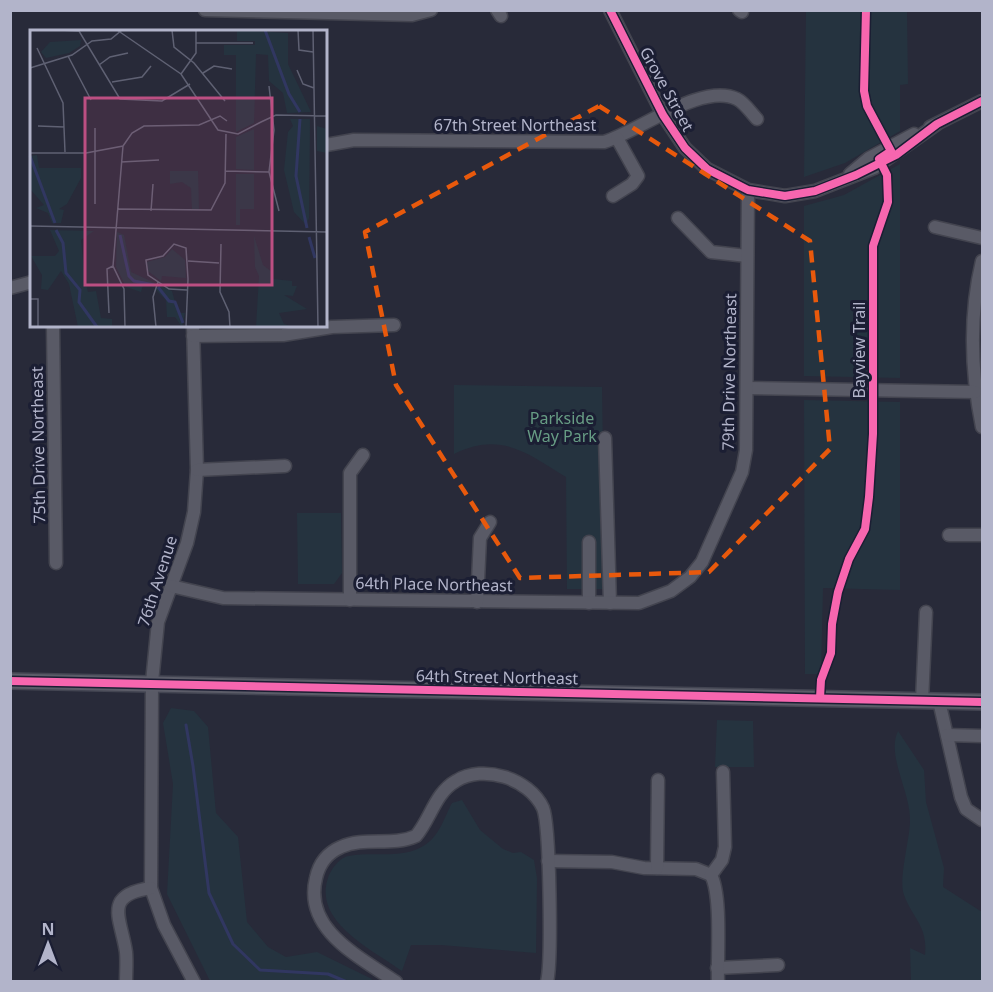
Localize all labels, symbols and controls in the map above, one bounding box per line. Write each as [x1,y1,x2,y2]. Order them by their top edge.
inset map [30,30,327,327]
street label: Grove Street [635,43,699,135]
street label: 67th Street Northeast [434,114,596,136]
street label: 79th Drive Northeast [717,293,741,451]
street label: Bayview Trail [848,302,870,398]
street label: 75th Drive Northeast [26,366,50,524]
park label: Parkside Way Park [527,407,597,447]
street label: 76th Avenue [132,533,182,629]
street label: 64th Place Northeast [355,572,513,596]
street label: 64th Street Northeast [416,665,579,689]
north arrow [18,914,78,974]
text: N [41,918,55,940]

